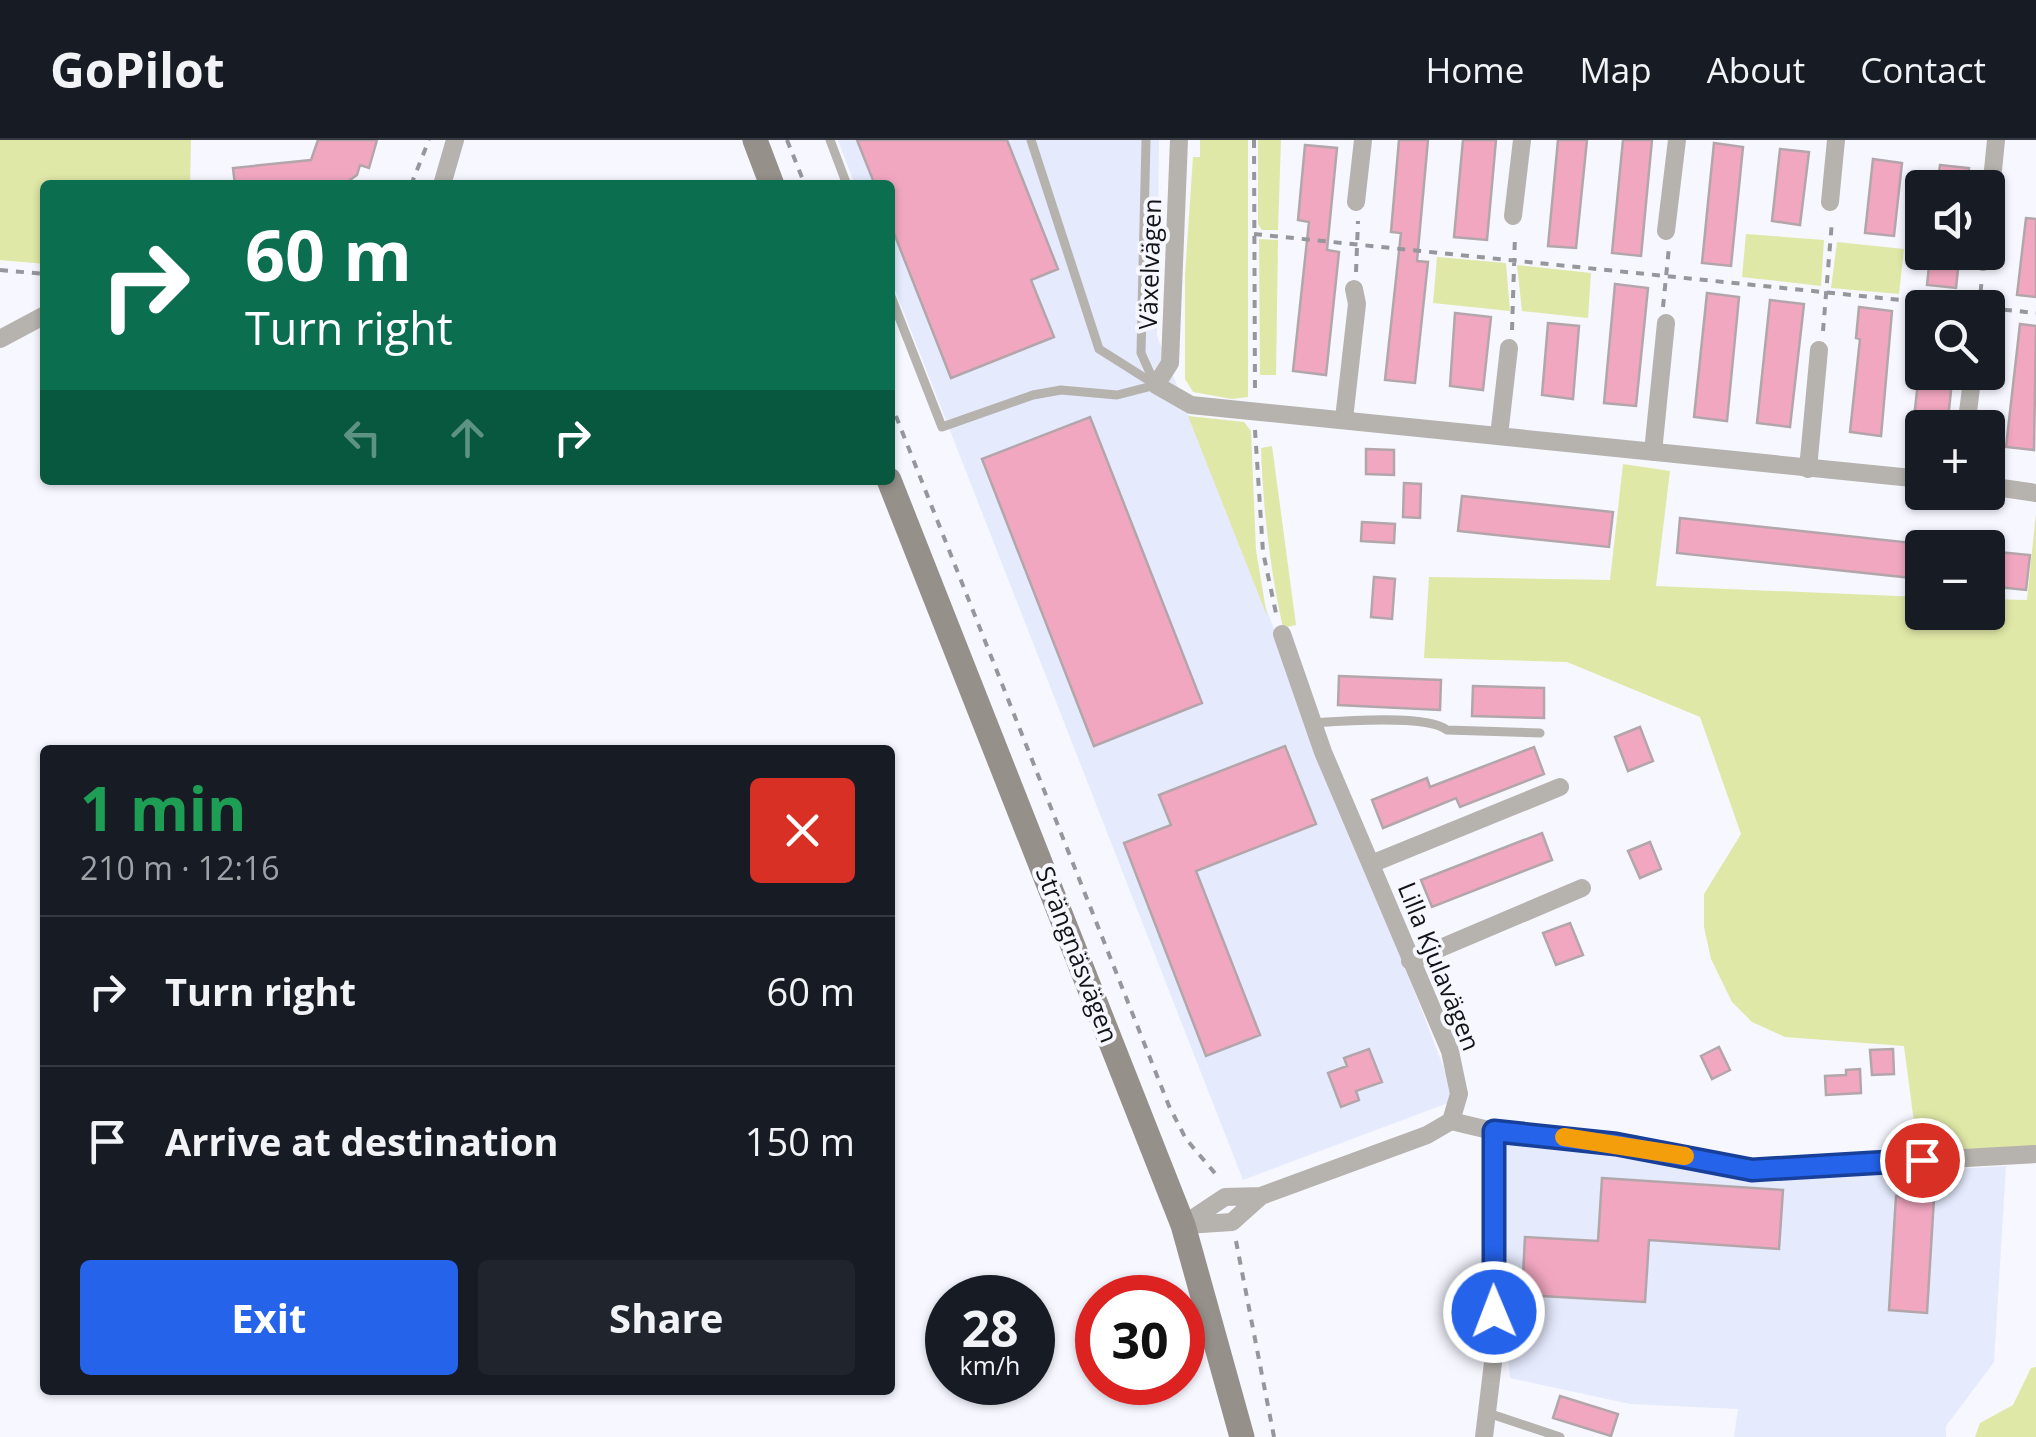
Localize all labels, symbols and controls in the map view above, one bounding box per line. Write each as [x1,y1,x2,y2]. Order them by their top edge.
text: GoPilot [50,37,224,102]
text: Home [1425,46,1524,93]
text: Map [1579,46,1652,93]
text: About [1707,46,1805,93]
text: Contact [1860,46,1986,93]
map controls [1905,170,2005,630]
button: sound [1905,170,2005,270]
street label: Växelvägen [1130,198,1168,330]
text: 60 m [245,206,412,302]
icon: right [80,220,210,350]
button: search [1905,290,2005,390]
text: Turn right [245,297,453,358]
icon: left [335,410,390,465]
icon: ahead [440,410,495,465]
icon: right [545,410,600,465]
button: + [1905,410,2005,510]
button: − [1905,530,2005,630]
text: 1 min [80,767,247,849]
button: close [750,778,855,883]
text: 210 m · 12:16 [80,846,279,889]
street label: Strängnäsvägen [1029,861,1127,1047]
street label: Lilla Kjulavägen [1391,877,1489,1055]
icon: right [80,964,135,1019]
text: Turn right [165,965,356,1017]
text: 60 m [766,965,855,1017]
icon: arrive [80,1114,135,1169]
text: Arrive at destination [165,1115,559,1167]
text: 150 m [745,1115,855,1167]
pin [1880,1118,1965,1203]
icon: arrive [1895,1133,1950,1188]
button: Exit [80,1260,458,1375]
button: Share [478,1260,855,1375]
position arrow [1442,1260,1546,1364]
speed limit sign: 30 [1075,1275,1205,1405]
text: 28 [961,1294,1019,1362]
text: km/h [960,1348,1020,1382]

